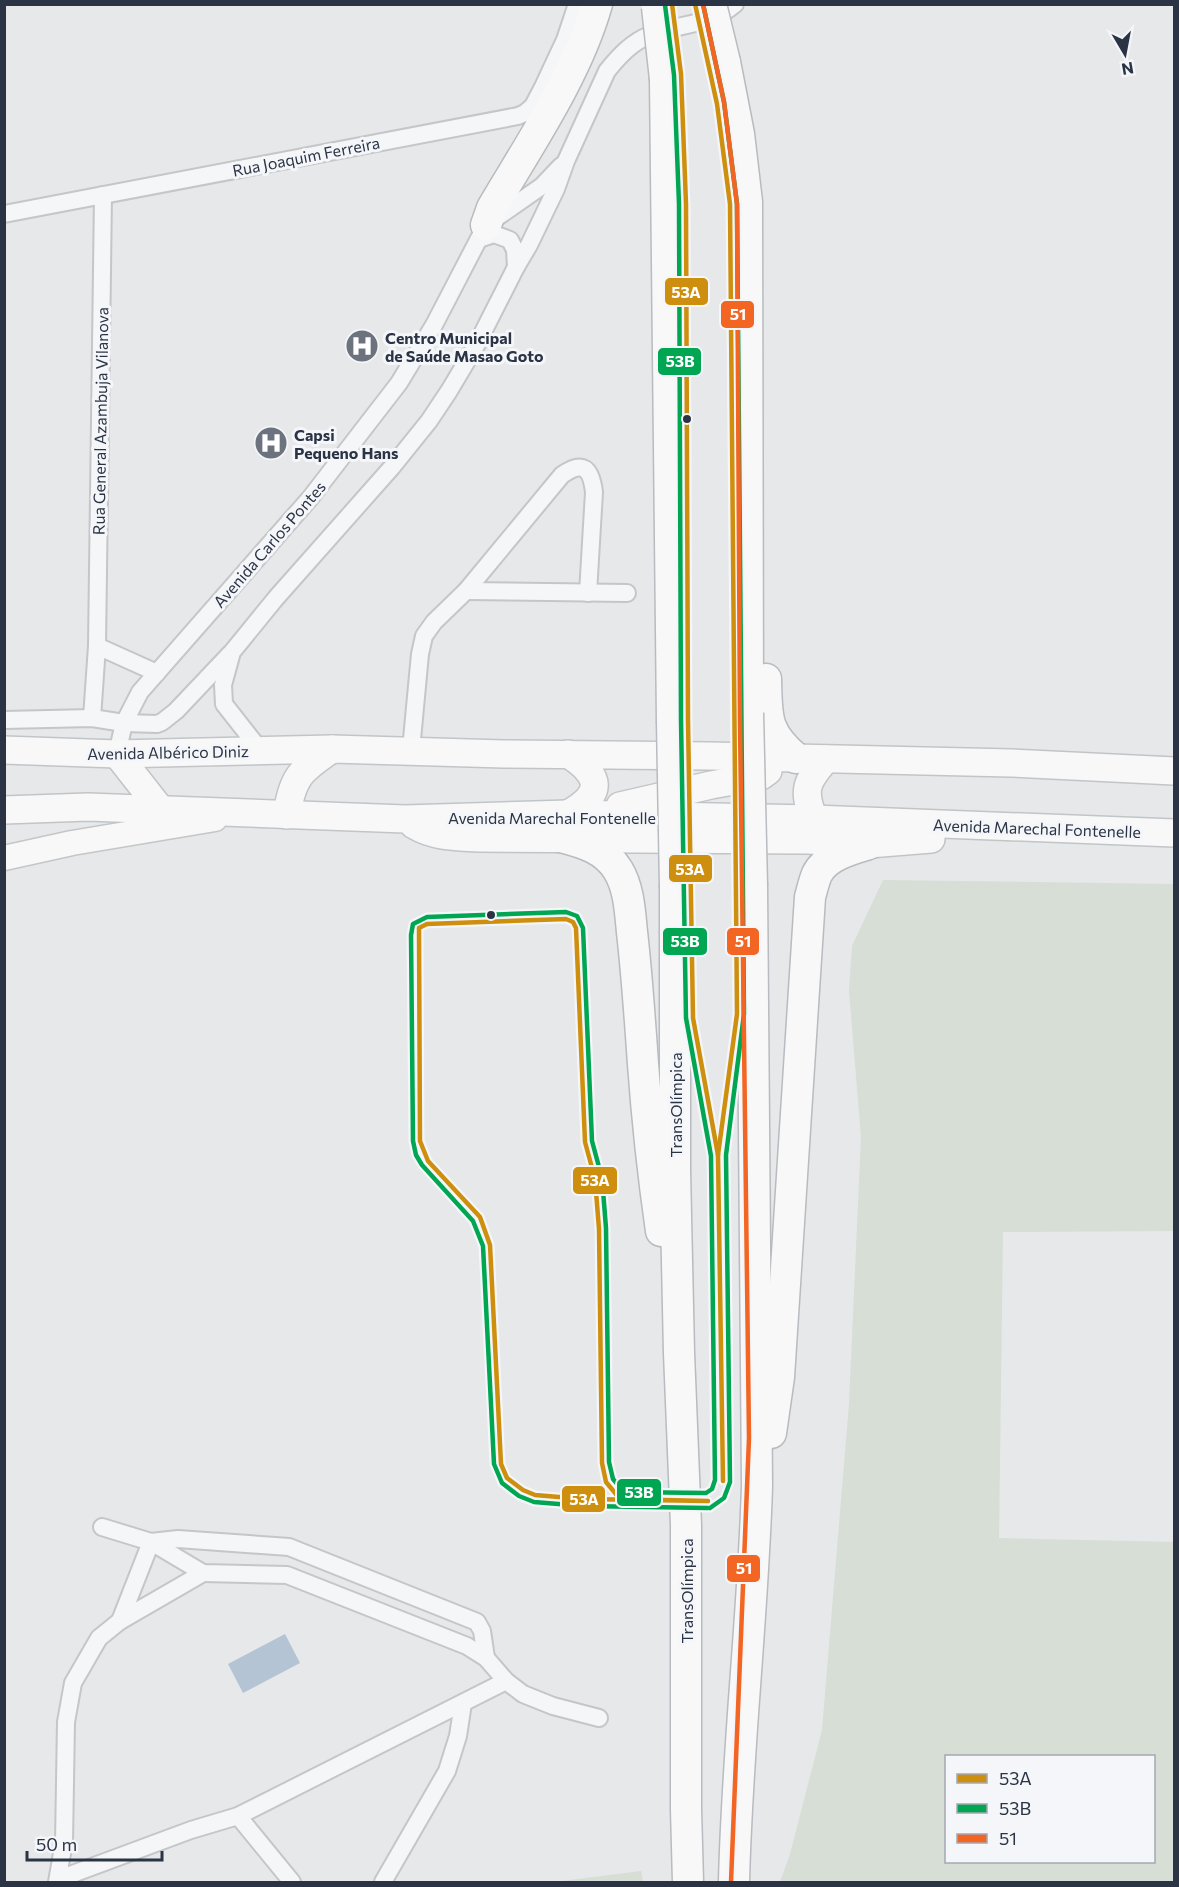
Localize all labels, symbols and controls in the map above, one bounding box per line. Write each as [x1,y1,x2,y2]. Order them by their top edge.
north arrow [1095,24,1155,84]
text: N [1120,59,1135,80]
street label: Rua Joaquim Ferreira [231,132,381,180]
line badge: 53A [664,277,709,306]
text: 53A [671,282,701,301]
line badge: 51 [720,300,755,329]
text: 51 [730,304,746,323]
street label: Rua General Azambuja Vilanova [89,307,111,535]
hospital icon: Centro Municipal de Saúde Masao Goto [344,328,380,364]
place label: Centro Municipal de Saúde Masao Goto [385,328,544,365]
line badge: 53B [657,347,702,376]
text: 53B [665,351,695,370]
unlabelled marker [681,413,693,425]
hospital icon: Capsi Pequeno Hans [253,425,289,461]
place label: Capsi Pequeno Hans [294,425,399,462]
street label: Avenida Carlos Pontes [209,477,329,611]
street label: Avenida Albérico Diniz [87,741,249,763]
street label: Avenida Marechal Fontenelle [448,808,656,827]
street label: Avenida Marechal Fontenelle [933,815,1141,841]
line badge: 53A [668,854,713,883]
text: 53A [675,859,705,878]
unlabelled marker [485,909,497,921]
line badge: 53B [662,927,708,956]
line badge: 51 [726,927,760,956]
text: 53B [670,931,700,950]
text: 51 [735,931,751,950]
street label: TransOlímpica [666,1052,685,1158]
line badge: 53A [572,1166,618,1195]
text: 53A [580,1170,610,1189]
line badge: 53B [616,1478,662,1507]
text: 53B [624,1482,654,1501]
line badge: 53A [561,1485,606,1513]
text: 53A [569,1489,599,1508]
street label: TransOlímpica [677,1538,696,1644]
line badge: 51 [726,1554,761,1583]
text: 51 [736,1558,752,1577]
legend [945,1755,1155,1863]
text: 53A [999,1767,1032,1789]
text: 53B [999,1797,1031,1819]
scale bar [27,1824,162,1862]
text: 51 [999,1827,1017,1849]
text: 50 m [36,1833,77,1855]

